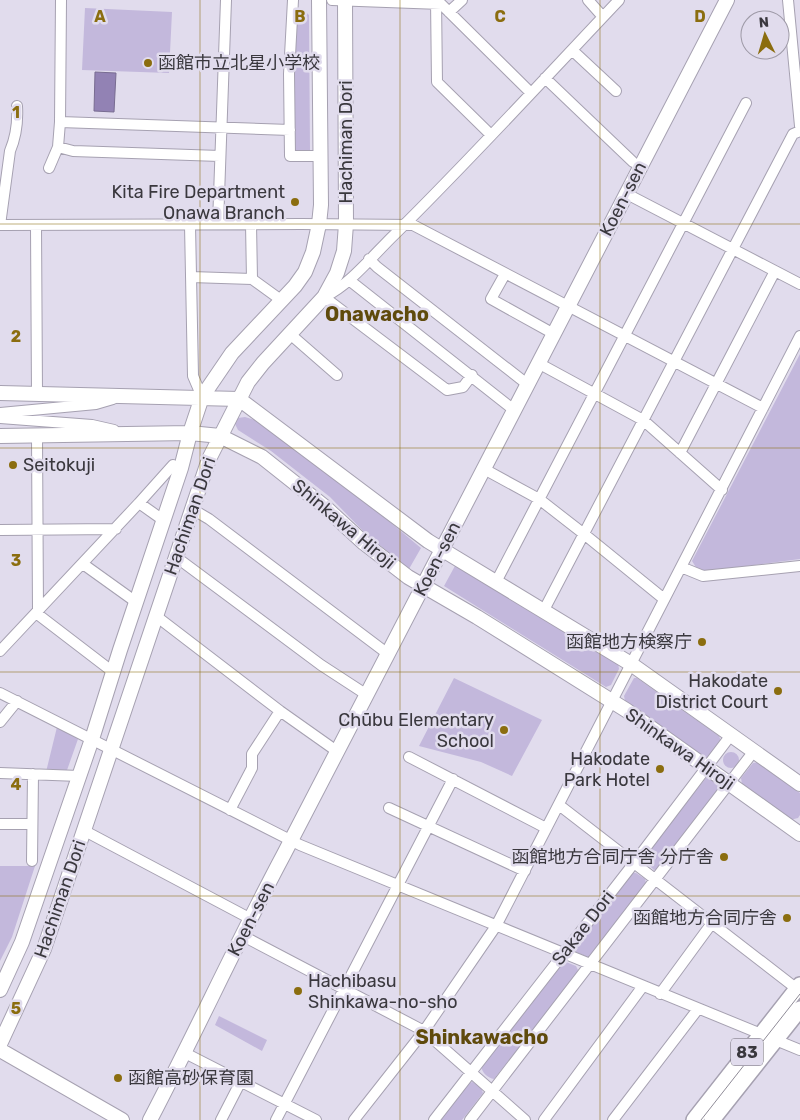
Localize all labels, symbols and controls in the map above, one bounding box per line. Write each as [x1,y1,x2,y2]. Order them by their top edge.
text: A [94,7,106,26]
text: B [294,7,306,26]
text: C [494,7,506,26]
text: D [694,7,706,26]
north arrow [740,10,790,60]
text: N [758,14,770,31]
place label: 函館市立北星小学校 [158,52,320,74]
marker: 函館市立北星小学校 [142,57,154,69]
street label: Hachiman Dori [335,80,357,204]
text: 1 [12,103,20,122]
street label: Koen-sen [595,158,651,240]
place label: Kita Fire Department Onawa Branch [111,181,285,224]
marker: Kita Fire Department Onawa Branch [289,196,301,208]
district label: Onawacho [325,302,429,326]
text: 2 [11,327,21,346]
place label: Seitokuji [23,454,95,476]
street label: Hachiman Dori [160,454,220,578]
marker: Seitokuji [7,459,19,471]
street label: Shinkawa Hiroji [288,474,400,574]
street label: Koen-sen [409,518,465,600]
text: 3 [11,551,21,570]
place label: 函館地方検察庁 [566,631,692,653]
marker: 函館地方検察庁 [696,636,708,648]
place label: Hakodate District Court [655,670,768,713]
marker: Hakodate District Court [772,685,784,697]
street label: Shinkawa Hiroji [621,703,739,795]
place label: Chūbu Elementary School [338,709,494,752]
marker: Chūbu Elementary School [498,724,510,736]
place label: Hakodate Park Hotel [564,748,650,791]
marker: Hakodate Park Hotel [654,763,666,775]
text: 4 [11,775,22,794]
street label: Hachiman Dori [30,837,90,961]
place label: 函館地方合同庁舎 分庁舎 [512,846,714,868]
marker: 函館地方合同庁舎 分庁舎 [718,851,730,863]
street label: Koen-sen [223,878,279,960]
street label: Sakae Dori [547,886,619,970]
place label: 函館地方合同庁舎 [633,907,777,929]
marker: 函館地方合同庁舎 [781,912,793,924]
place label: Hachibasu Shinkawa-no-sho [308,970,458,1013]
marker: Hachibasu Shinkawa-no-sho [292,985,304,997]
text: 5 [11,999,21,1018]
district label: Shinkawacho [415,1025,549,1049]
road number: 83 [731,1038,763,1066]
place label: 函館高砂保育園 [128,1067,254,1089]
marker: 函館高砂保育園 [112,1072,124,1084]

